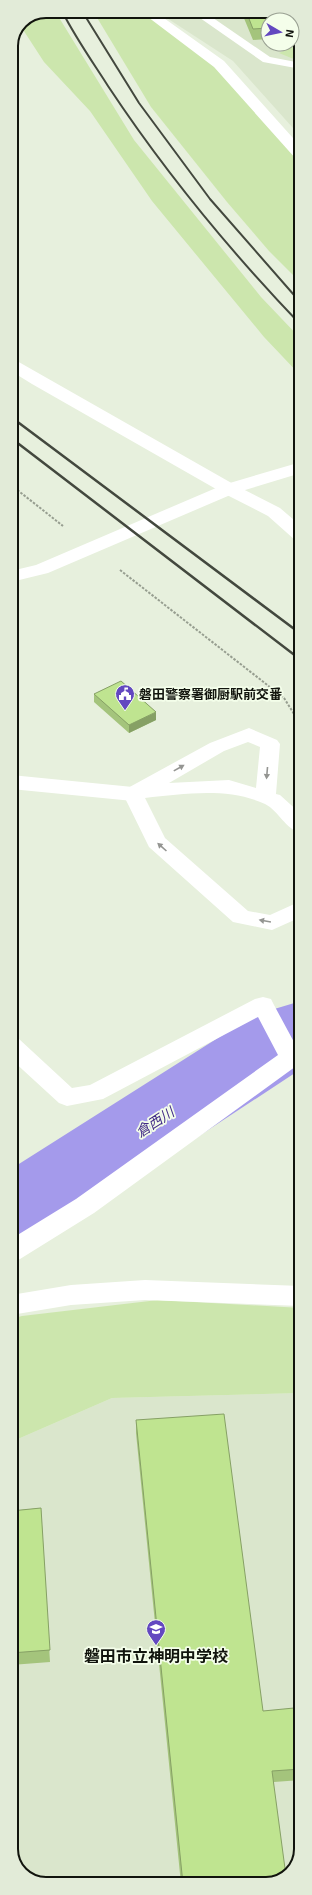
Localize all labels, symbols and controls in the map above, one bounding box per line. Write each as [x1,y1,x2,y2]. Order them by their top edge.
north arrow [260,12,300,52]
text: N [283,29,297,39]
public building icon: 磐田警察署御厨駅前交番 [114,683,136,711]
place label: 磐田警察署御厨駅前交番 [139,686,282,702]
one-way arrow [173,765,185,771]
one-way arrow [264,767,271,779]
one-way arrow [158,843,167,852]
one-way arrow [259,918,271,924]
water label: 倉西川 [132,1102,179,1140]
school or university icon: 磐田市立神明中学校 [145,1618,167,1646]
place label: 磐田市立神明中学校 [84,1646,228,1665]

